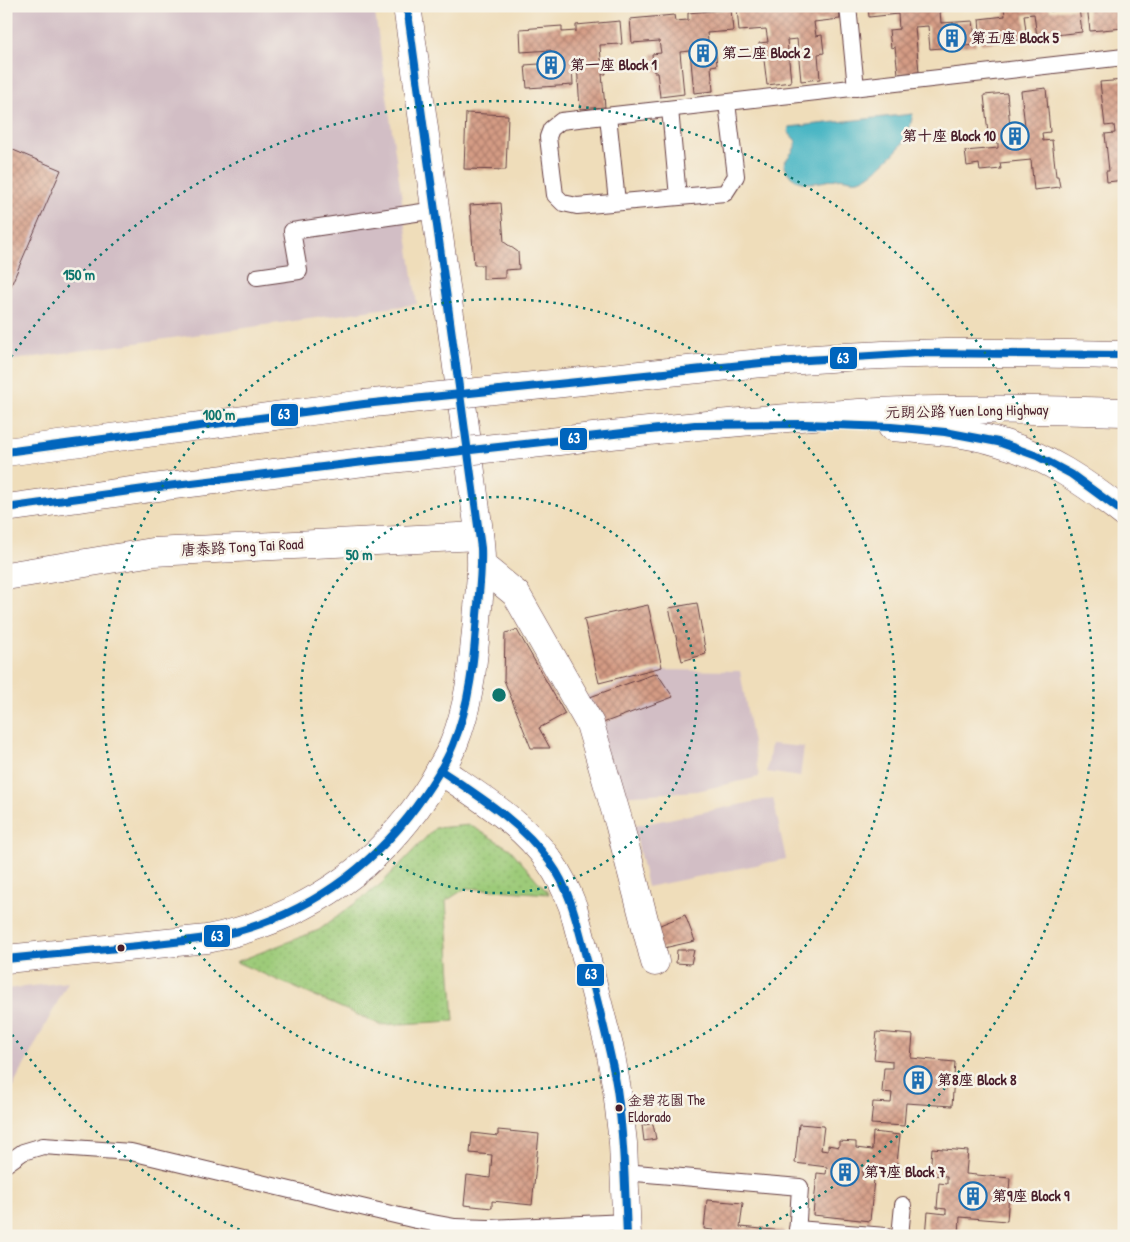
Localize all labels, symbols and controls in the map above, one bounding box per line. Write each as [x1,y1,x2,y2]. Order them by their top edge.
building icon: 第五座 Block 5 [937,23,967,53]
place label: 第五座 Block 5 [971,27,1060,48]
building icon: 第二座 Block 2 [688,38,718,68]
place label: 第二座 Block 2 [722,42,812,63]
building icon: 第一座 Block 1 [536,50,566,80]
place label: 第一座 Block 1 [570,54,658,75]
building icon: 第十座 Block 10 [1000,121,1030,151]
place label: 第十座 Block 10 [902,125,996,146]
text: 150 m [63,264,95,285]
line badge: 63 [829,346,858,370]
text: 63 [837,348,850,367]
street label: 元朗公路 Yuen Long Highway [885,399,1049,422]
line badge: 63 [270,403,299,427]
text: 100 m [203,404,235,425]
text: 63 [278,404,291,423]
line badge: 63 [559,427,588,451]
text: 63 [568,428,581,447]
street label: 唐泰路 Tong Tai Road [180,533,304,560]
text: 50 m [346,544,372,565]
centre of rings [490,686,508,704]
line badge: 63 [203,924,231,948]
text: 63 [211,926,224,945]
unlabelled marker [116,943,126,953]
line badge: 63 [576,963,605,987]
text: 63 [585,964,598,983]
building icon: 第8座 Block 8 [903,1065,933,1095]
place label: 第8座 Block 8 [937,1069,1017,1090]
place label: 金碧花園 The Eldorado [628,1090,706,1126]
marker: 金碧花園 The Eldorado [614,1103,624,1113]
building icon: 第7座 Block 7 [830,1157,860,1187]
place label: 第7座 Block 7 [864,1161,946,1182]
building icon: 第9座 Block 9 [958,1181,988,1211]
place label: 第9座 Block 9 [992,1185,1070,1206]

